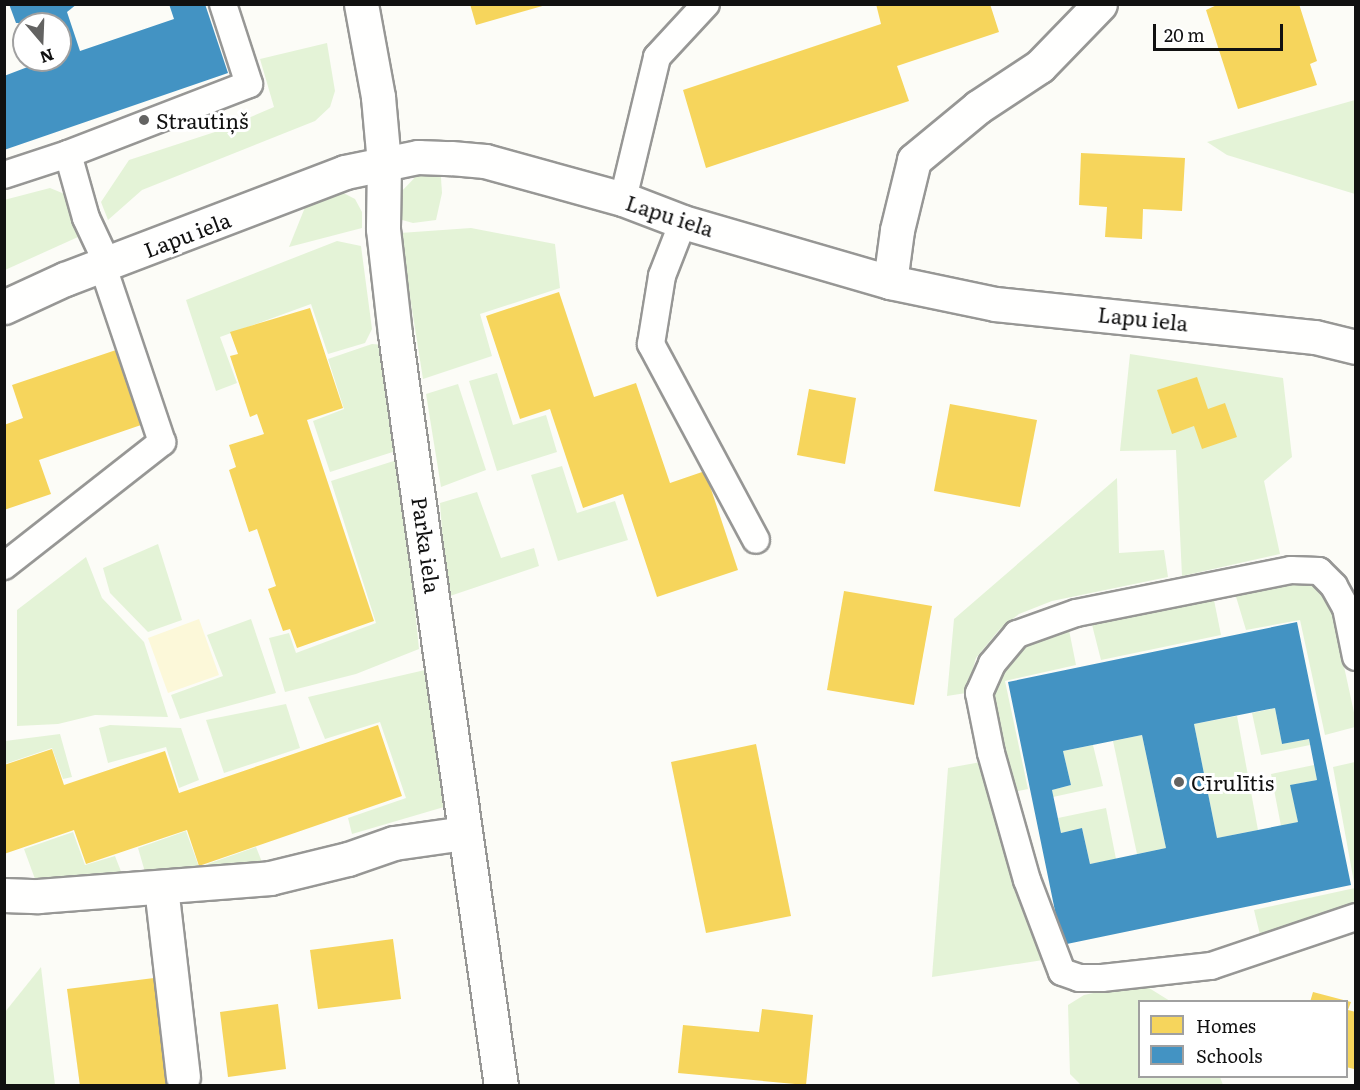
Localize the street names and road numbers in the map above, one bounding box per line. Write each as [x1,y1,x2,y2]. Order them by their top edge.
street label: Lapu iela [623,189,717,241]
street label: Lapu iela [140,206,234,262]
street label: Lapu iela [1097,301,1189,335]
street label: Parka iela [408,495,446,595]

